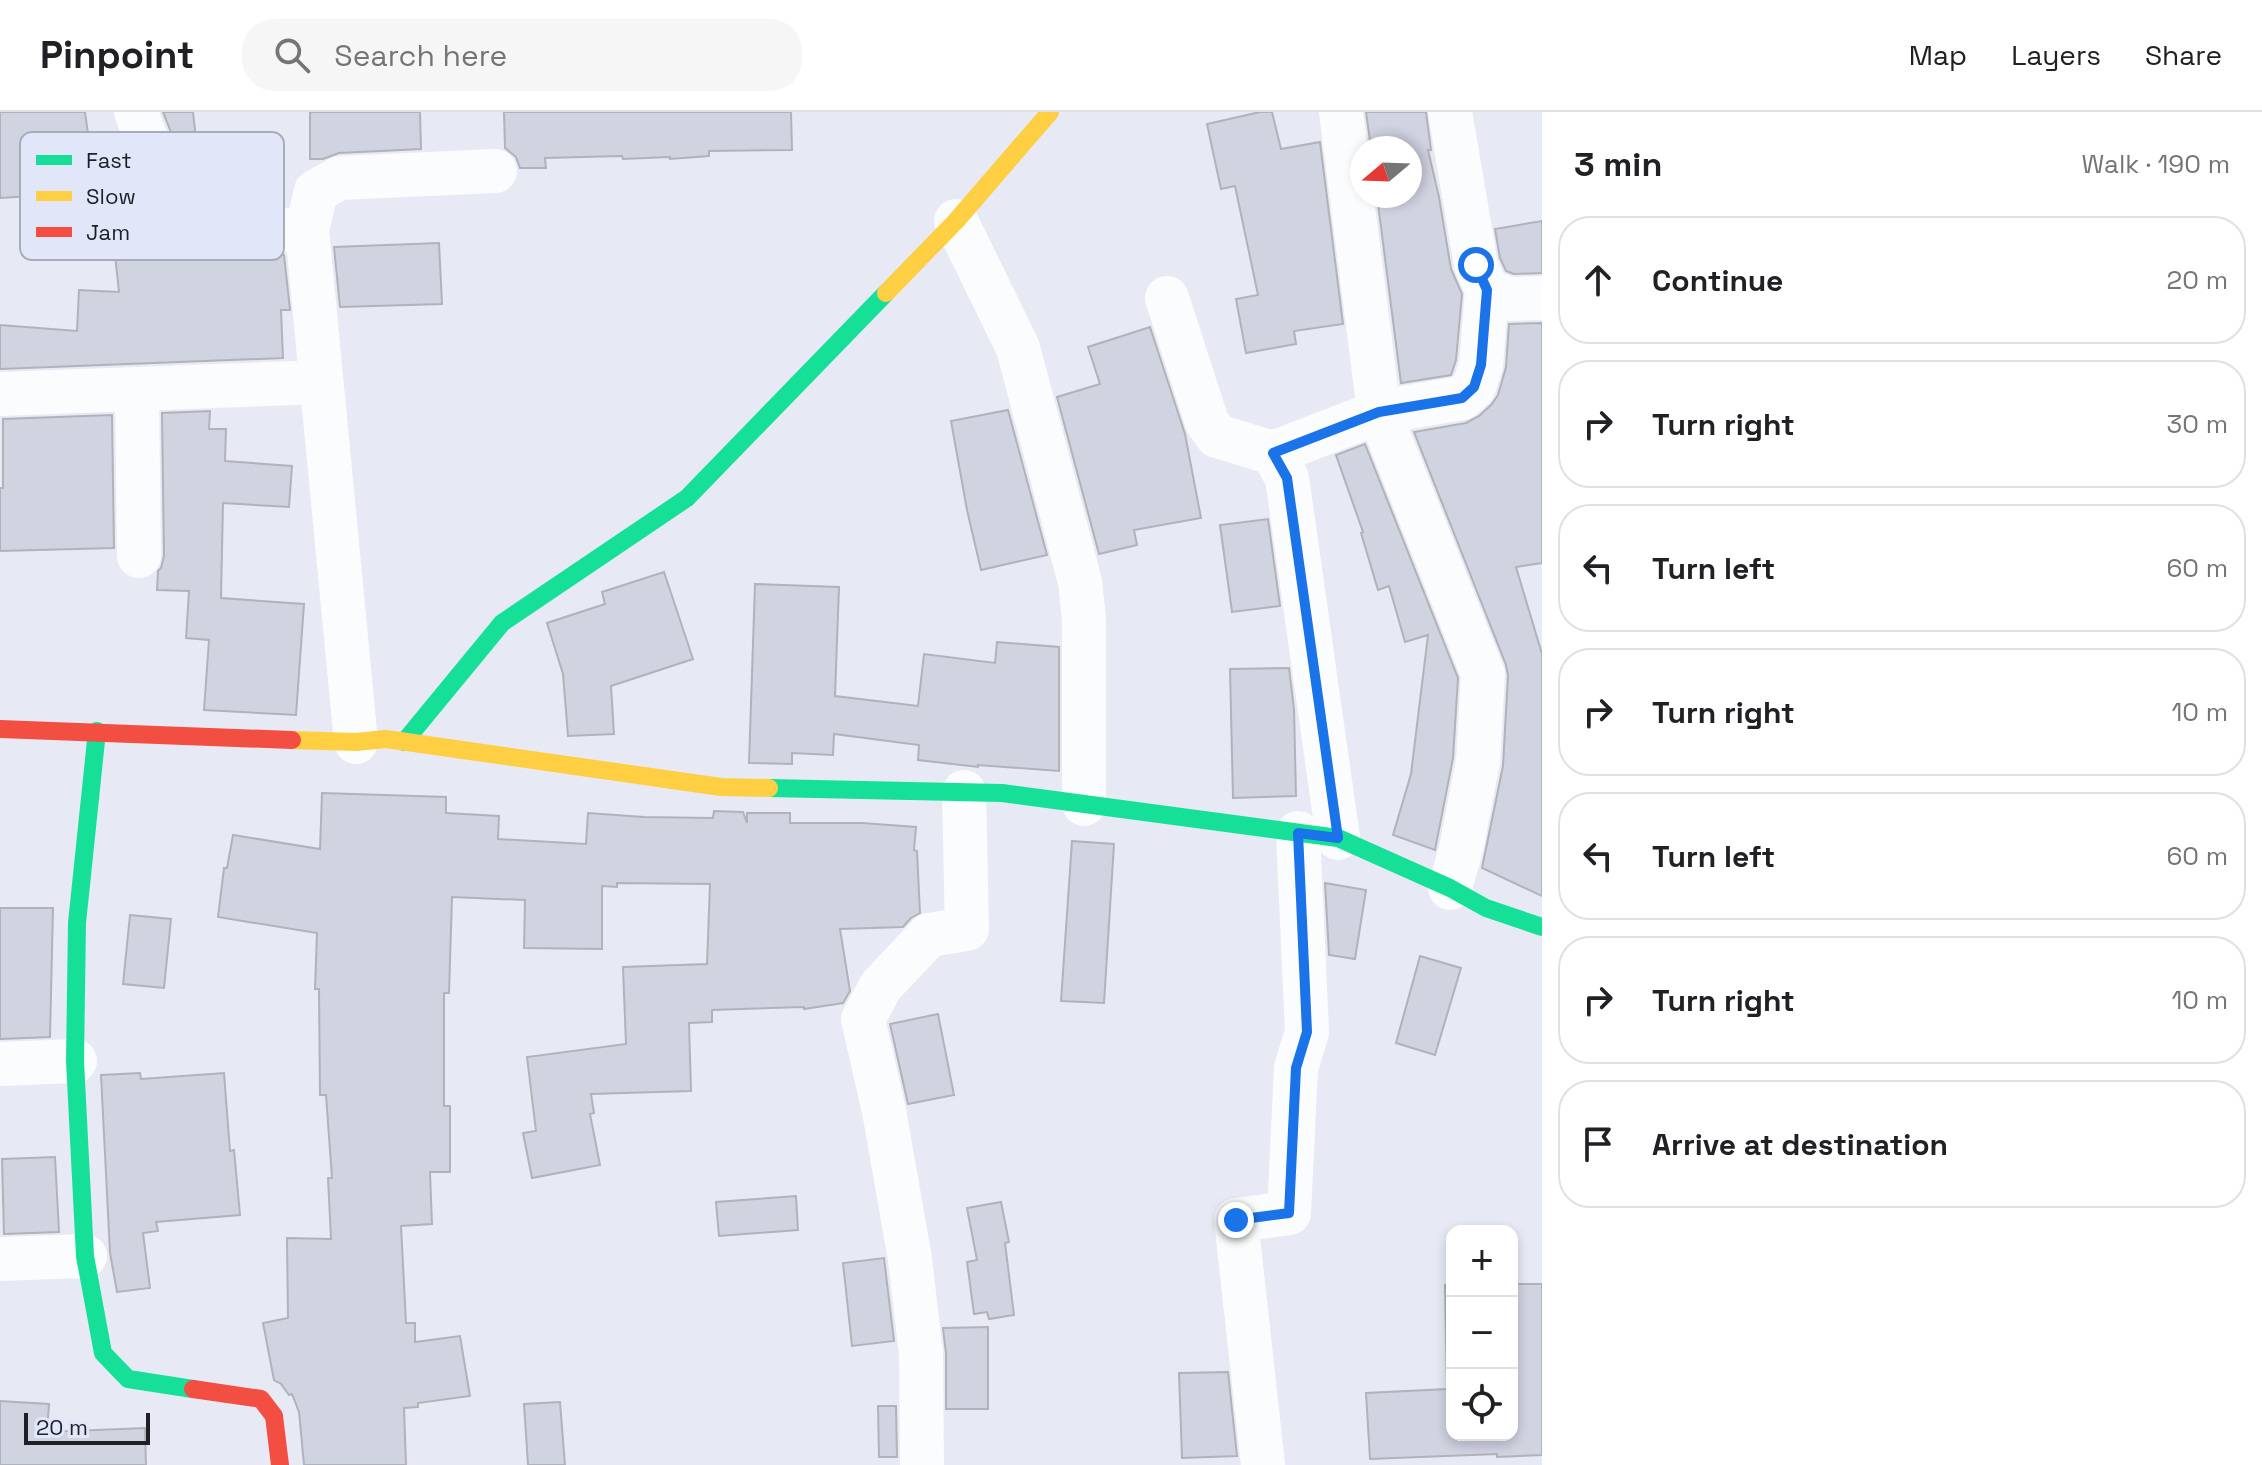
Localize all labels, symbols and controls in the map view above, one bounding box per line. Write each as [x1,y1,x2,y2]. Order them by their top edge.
search box [242,19,802,91]
text: Pinpoint [40,31,194,79]
icon: search [270,33,314,77]
text: Search here [334,36,507,75]
text: Map [1909,37,1967,73]
text: Layers [2011,37,2101,73]
text: Share [2145,37,2222,73]
legend [20,132,284,260]
north arrow [1350,136,1422,208]
text: 3 min [1574,143,1662,186]
text: Fast [86,146,132,174]
text: Walk · 190 m [2081,147,2230,181]
text: Slow [86,182,136,210]
text: Jam [86,218,130,246]
route start [1458,247,1494,283]
icon: ahead [1576,258,1620,302]
text: Continue [1652,261,1783,300]
text: 20 m [2167,263,2228,297]
icon: right [1576,402,1620,446]
text: Turn right [1652,405,1795,444]
text: 30 m [2167,407,2228,441]
icon: left [1576,546,1620,590]
text: Turn left [1652,549,1775,588]
text: 60 m [2166,551,2228,585]
icon: right [1576,690,1620,734]
text: Turn right [1652,693,1795,732]
text: 10 m [2171,695,2228,729]
icon: left [1576,834,1620,878]
text: Turn left [1652,837,1775,876]
text: 60 m [2166,839,2228,873]
icon: right [1576,978,1620,1022]
text: Turn right [1652,981,1795,1020]
text: 10 m [2171,983,2228,1017]
icon: arrive [1576,1122,1620,1166]
text: Arrive at destination [1652,1125,1948,1164]
route end [1218,1202,1254,1238]
map controls [1446,1225,1518,1441]
button: + [1446,1225,1518,1297]
button: − [1446,1297,1518,1369]
button: locate [1446,1369,1518,1441]
scale bar [24,1409,150,1445]
text: 20 m [36,1413,88,1441]

